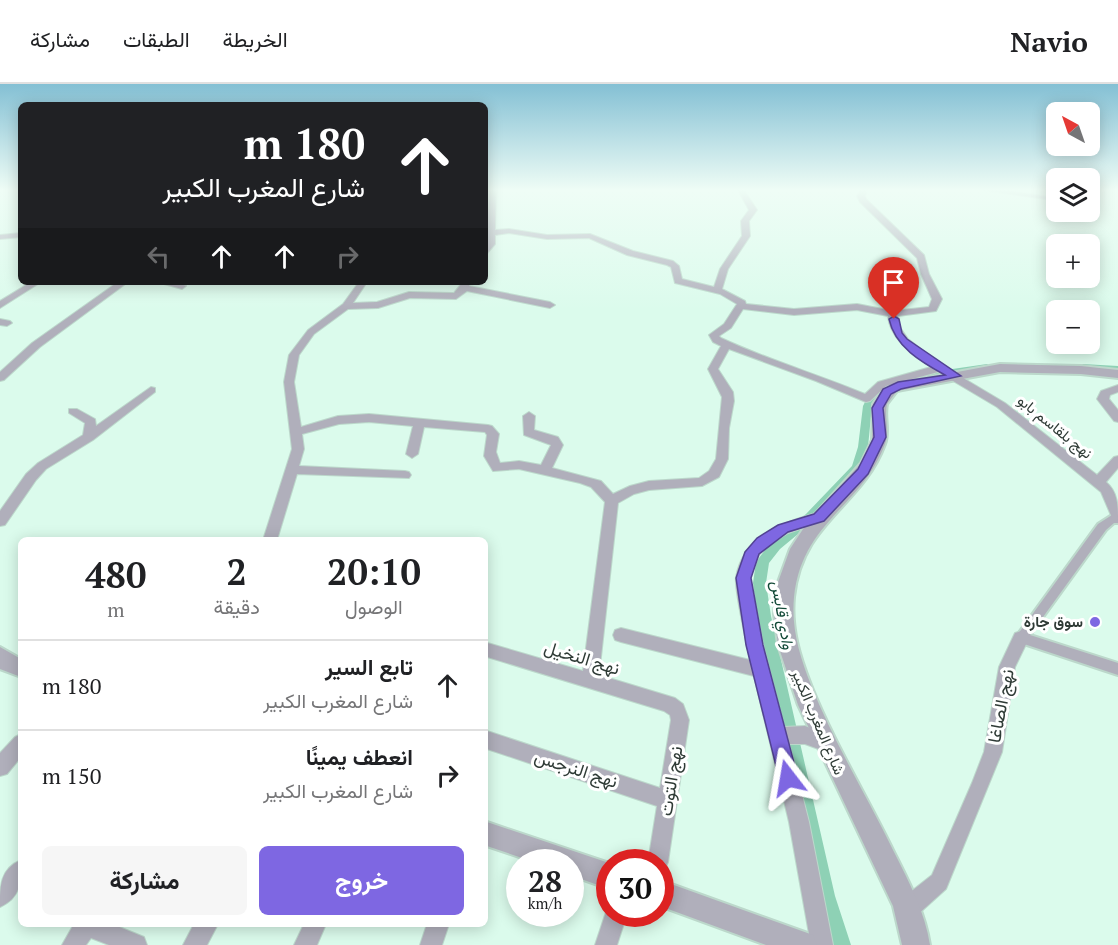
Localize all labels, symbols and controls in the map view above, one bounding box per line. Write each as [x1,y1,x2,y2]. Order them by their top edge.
text: Navio [1010,23,1088,60]
text: مشاركة [30,25,90,53]
text: الطبقات [123,25,190,53]
text: الخريطة [223,25,288,53]
north arrow [1046,102,1100,156]
map controls [1046,102,1100,354]
text: 180 m [244,115,365,171]
icon: ahead [386,126,464,204]
button: layers [1046,168,1100,222]
text: شارع المغرب الكبير [162,169,365,205]
button: + [1046,234,1100,288]
icon: left [142,240,175,273]
icon: ahead [205,240,238,273]
icon: ahead [268,240,301,273]
icon: right [331,240,364,273]
pin [868,257,919,319]
icon: arrive [877,266,910,299]
button: − [1046,300,1100,354]
street label: نهج بلقاسم بابو [1013,390,1097,464]
text: 2 [226,548,247,595]
text: 20:10 [327,548,421,595]
text: 480 [85,551,146,598]
water label: وادي قابس [763,579,800,652]
text: دقيقة [214,593,260,620]
text: الوصول [345,593,403,620]
text: m [107,596,124,623]
place label: سوق جارة [1024,611,1083,631]
marker: سوق جارة [1088,615,1102,629]
street label: نهج النخيل [541,634,623,681]
text: تابع السير [325,652,413,681]
street label: شارع المغرب الكبير [785,665,850,778]
street label: نهج الصاغا [981,667,1020,745]
icon: ahead [431,669,464,702]
text: 180 m [42,671,102,700]
text: شارع المغرب الكبير [263,687,413,714]
text: انعطف يمينًا [306,742,413,771]
street label: نهج النرجس [531,743,621,794]
street label: نهج التوت [653,744,688,818]
position arrow [756,746,820,810]
icon: right [431,759,464,792]
text: 150 m [42,761,102,790]
text: شارع المغرب الكبير [263,777,413,804]
button: مشاركة [42,846,247,915]
button: خروج [259,846,464,915]
speed limit sign: 30 [596,849,674,927]
text: 28 [528,861,562,901]
text: km/h [528,893,562,913]

